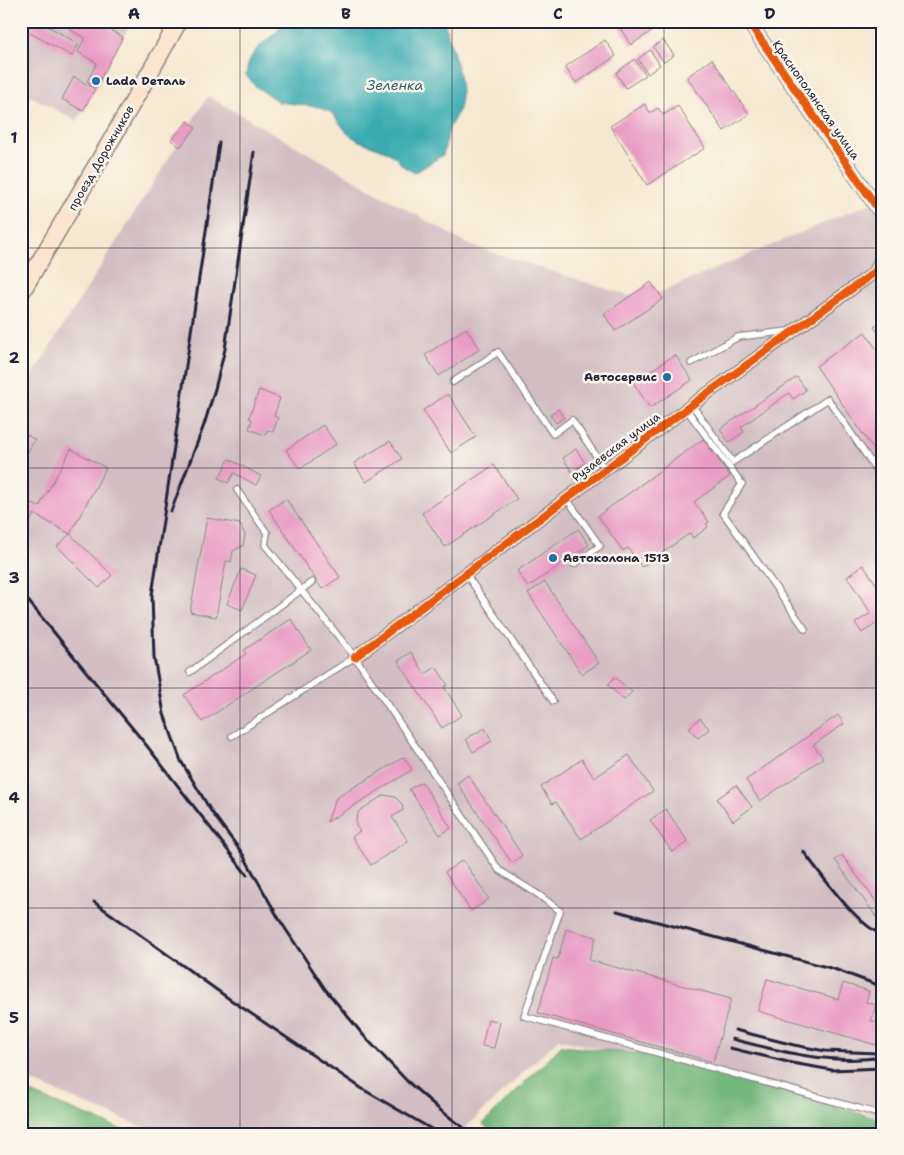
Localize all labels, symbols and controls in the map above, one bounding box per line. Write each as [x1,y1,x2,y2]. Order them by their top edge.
text: A [128,3,140,24]
text: B [341,3,351,24]
text: C [553,3,563,24]
text: D [764,3,776,24]
street label: Краснополянская улица [769,37,864,163]
place label: Lada Dеталь [106,73,186,89]
marker: Lada Dеталь [90,75,102,87]
water label: Зеленка [367,76,423,94]
street label: проезд Дорожников [64,103,138,213]
text: 1 [10,127,18,148]
text: 2 [8,347,20,368]
place label: Автосервис [584,369,657,385]
marker: Автосервис [661,371,673,383]
street label: Рузаевская улица [569,408,664,485]
place label: Автоколона 1513 [563,550,670,566]
marker: Автоколона 1513 [547,552,559,564]
text: 3 [8,567,20,588]
text: 4 [8,787,20,808]
text: 5 [9,1007,19,1028]

